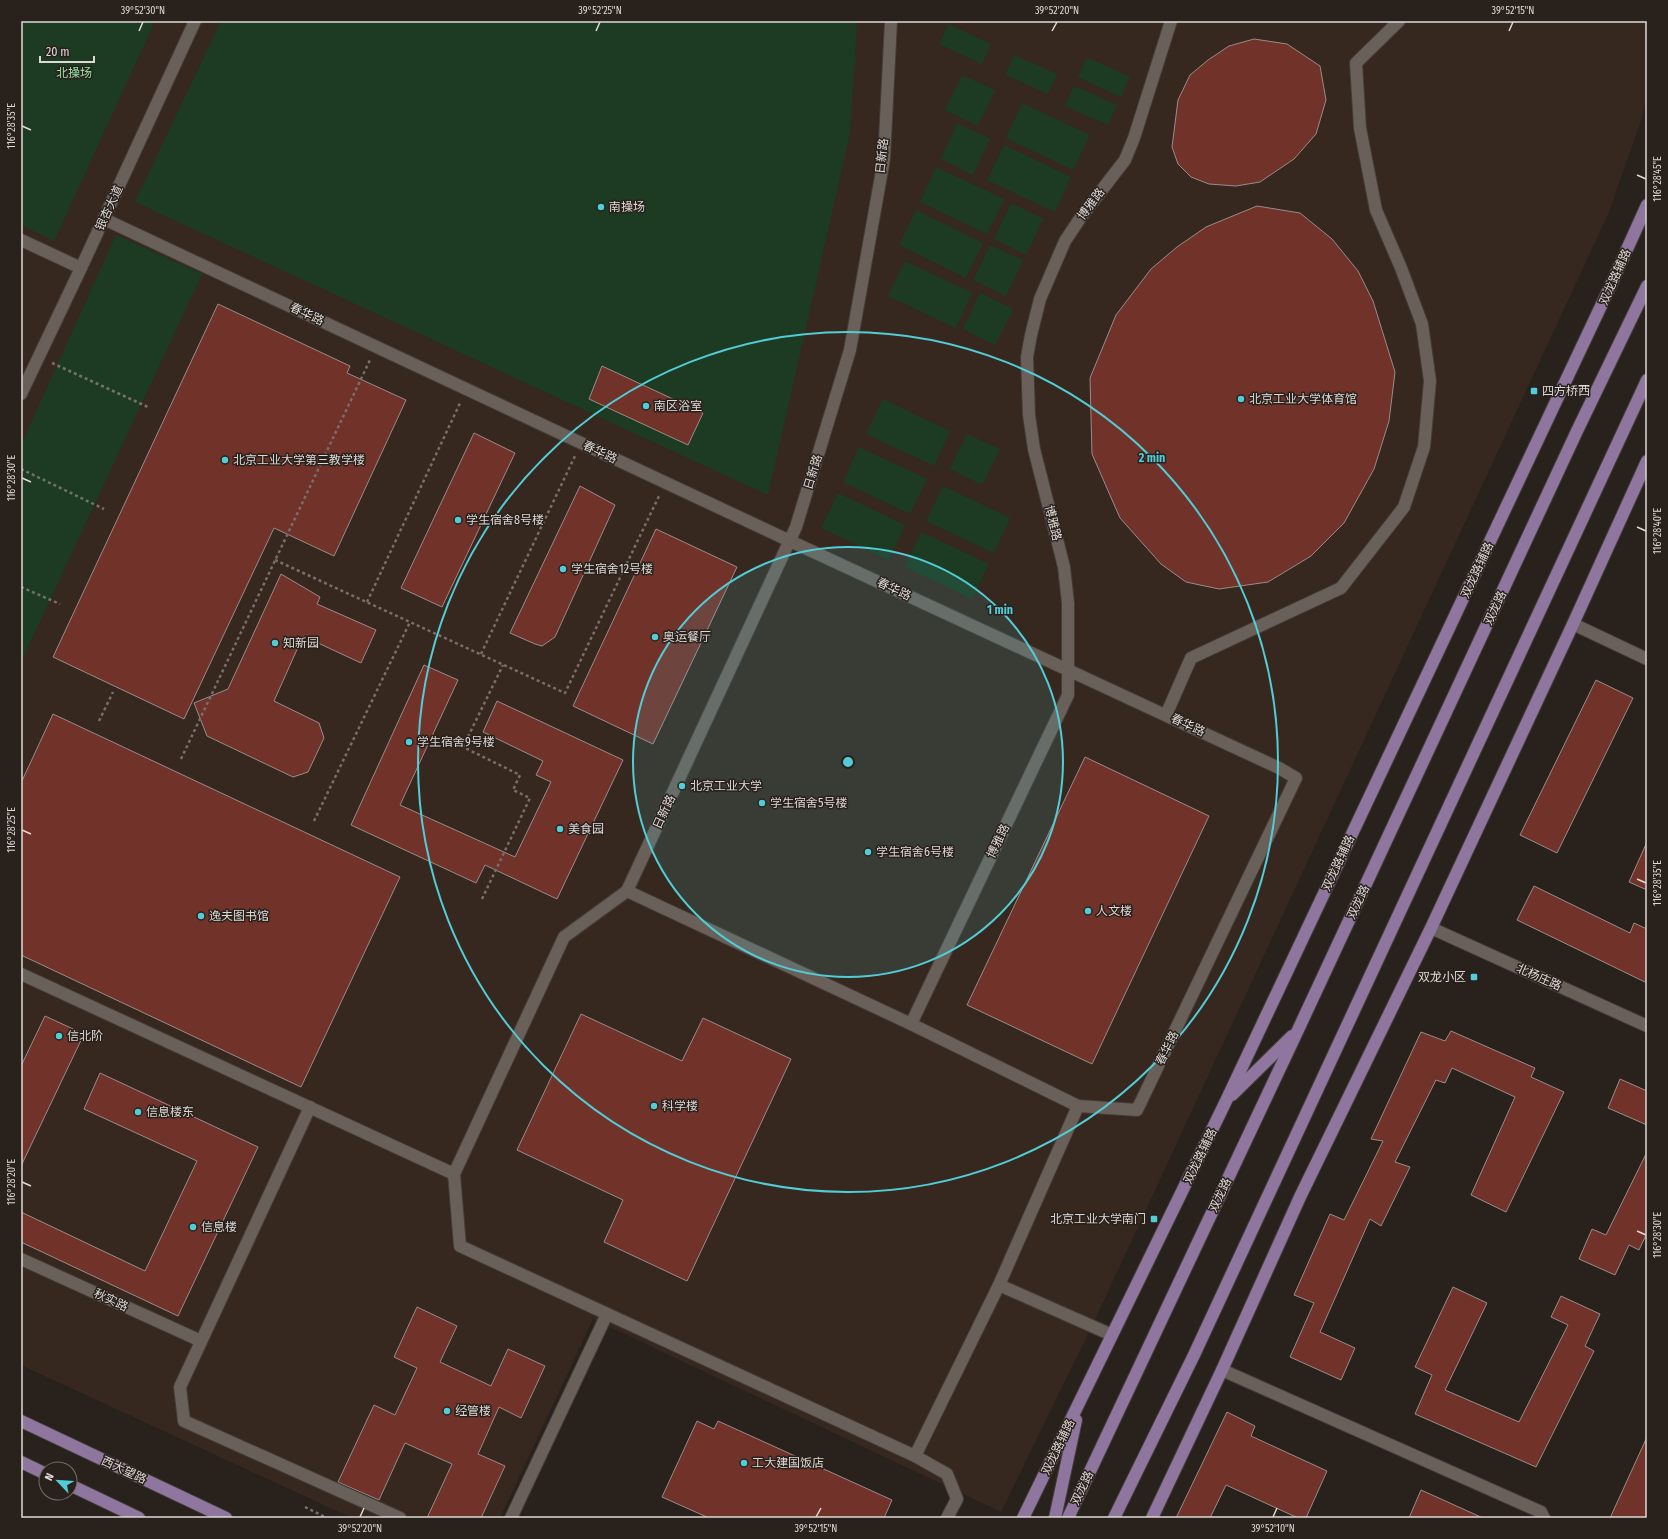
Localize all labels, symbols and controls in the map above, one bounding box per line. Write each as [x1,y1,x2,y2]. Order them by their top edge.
text: 39°52'30"N [121,5,165,17]
text: 39°52'25"N [578,5,622,17]
text: 39°52'20"N [1035,5,1079,17]
text: 39°52'15"N [1492,5,1534,17]
scale bar [40,38,94,64]
text: 20 m [46,45,70,59]
park label: 北操场 [56,66,92,80]
text: 116°28'35"E [6,103,18,149]
street label: 日新路 [873,137,891,175]
text: 116°28'45"E [1652,156,1664,202]
street label: 银杏大道 [93,183,125,233]
street label: 博雅路 [1075,185,1107,223]
place label: 南操场 [609,200,645,214]
marker: 南操场 [596,202,606,212]
street label: 双龙路辅路 [1596,247,1634,307]
street label: 春华路 [288,300,326,328]
place label: 四方桥西 [1542,384,1590,398]
marker: 四方桥西 [1529,386,1539,396]
place label: 北京工业大学体育馆 [1249,392,1357,406]
marker: 北京工业大学体育馆 [1236,394,1246,404]
place label: 南区浴室 [654,399,702,413]
marker: 南区浴室 [641,401,651,411]
street label: 春华路 [581,438,619,466]
text: 2 min [1138,451,1165,465]
place label: 北京工业大学第三教学楼 [233,453,365,467]
street label: 日新路 [801,453,825,491]
text: 116°28'30"E [6,454,18,501]
marker: 北京工业大学第三教学楼 [220,455,230,465]
street label: 博雅路 [1042,504,1064,542]
text: 116°28'40"E [1652,507,1664,554]
place label: 学生宿舍8号楼 [466,513,544,527]
marker: 学生宿舍8号楼 [453,515,463,525]
street label: 双龙路辅路 [1458,540,1496,600]
place label: 学生宿舍12号楼 [571,562,653,576]
marker: 学生宿舍12号楼 [558,564,568,574]
street label: 春华路 [875,575,913,603]
street label: 双龙路 [1481,589,1509,627]
text: 1 min [987,603,1013,617]
place label: 奥运餐厅 [663,630,711,644]
marker: 奥运餐厅 [650,632,660,642]
place label: 知新园 [283,636,319,650]
marker: 知新园 [270,638,280,648]
street label: 春华路 [1169,711,1207,739]
place label: 学生宿舍9号楼 [417,735,495,749]
marker: 学生宿舍9号楼 [404,737,414,747]
centre of rings [841,755,855,769]
place label: 北京工业大学 [690,779,762,793]
marker: 北京工业大学 [677,781,687,791]
street label: 日新路 [650,793,678,831]
place label: 学生宿舍5号楼 [770,796,848,810]
marker: 学生宿舍5号楼 [757,798,767,808]
text: 116°28'25"E [6,807,18,853]
place label: 美食园 [568,822,604,836]
street label: 博雅路 [984,822,1012,860]
marker: 美食园 [555,824,565,834]
street label: 双龙路辅路 [1319,833,1357,893]
place label: 学生宿舍6号楼 [876,845,954,859]
marker: 学生宿舍6号楼 [863,847,873,857]
text: 116°28'35"E [1652,860,1664,906]
street label: 双龙路 [1344,883,1372,921]
place label: 人文楼 [1096,904,1132,918]
marker: 人文楼 [1083,906,1093,916]
place label: 逸夫图书馆 [209,909,269,923]
marker: 逸夫图书馆 [196,911,206,921]
street label: 北杨庄路 [1514,961,1564,993]
place label: 双龙小区 [1418,970,1466,984]
marker: 双龙小区 [1469,972,1479,982]
place label: 信北阶 [67,1029,103,1043]
street label: 春华路 [1153,1029,1181,1067]
marker: 信北阶 [54,1031,64,1041]
place label: 科学楼 [662,1099,698,1113]
marker: 科学楼 [649,1101,659,1111]
place label: 信息楼东 [146,1105,194,1119]
marker: 信息楼东 [133,1107,143,1117]
street label: 双龙路辅路 [1181,1126,1219,1186]
text: 116°28'20"E [6,1158,18,1205]
street label: 双龙路 [1206,1176,1234,1214]
text: 116°28'30"E [1652,1211,1664,1258]
place label: 北京工业大学南门 [1050,1212,1146,1226]
marker: 北京工业大学南门 [1149,1214,1159,1224]
place label: 信息楼 [201,1220,237,1234]
marker: 信息楼 [188,1222,198,1232]
street label: 秋实路 [92,1286,130,1314]
place label: 经管楼 [455,1404,491,1418]
marker: 经管楼 [442,1406,452,1416]
street label: 双龙路辅路 [1039,1417,1077,1477]
street label: 西大望路 [99,1454,149,1486]
place label: 工大建国饭店 [752,1456,824,1470]
marker: 工大建国饭店 [739,1458,749,1468]
north arrow [38,1461,78,1501]
street label: 双龙路 [1068,1469,1096,1507]
text: N [42,1471,57,1483]
text: 39°52'20"N [338,1523,382,1535]
text: 39°52'15"N [795,1523,837,1535]
text: 39°52'10"N [1251,1523,1295,1535]

